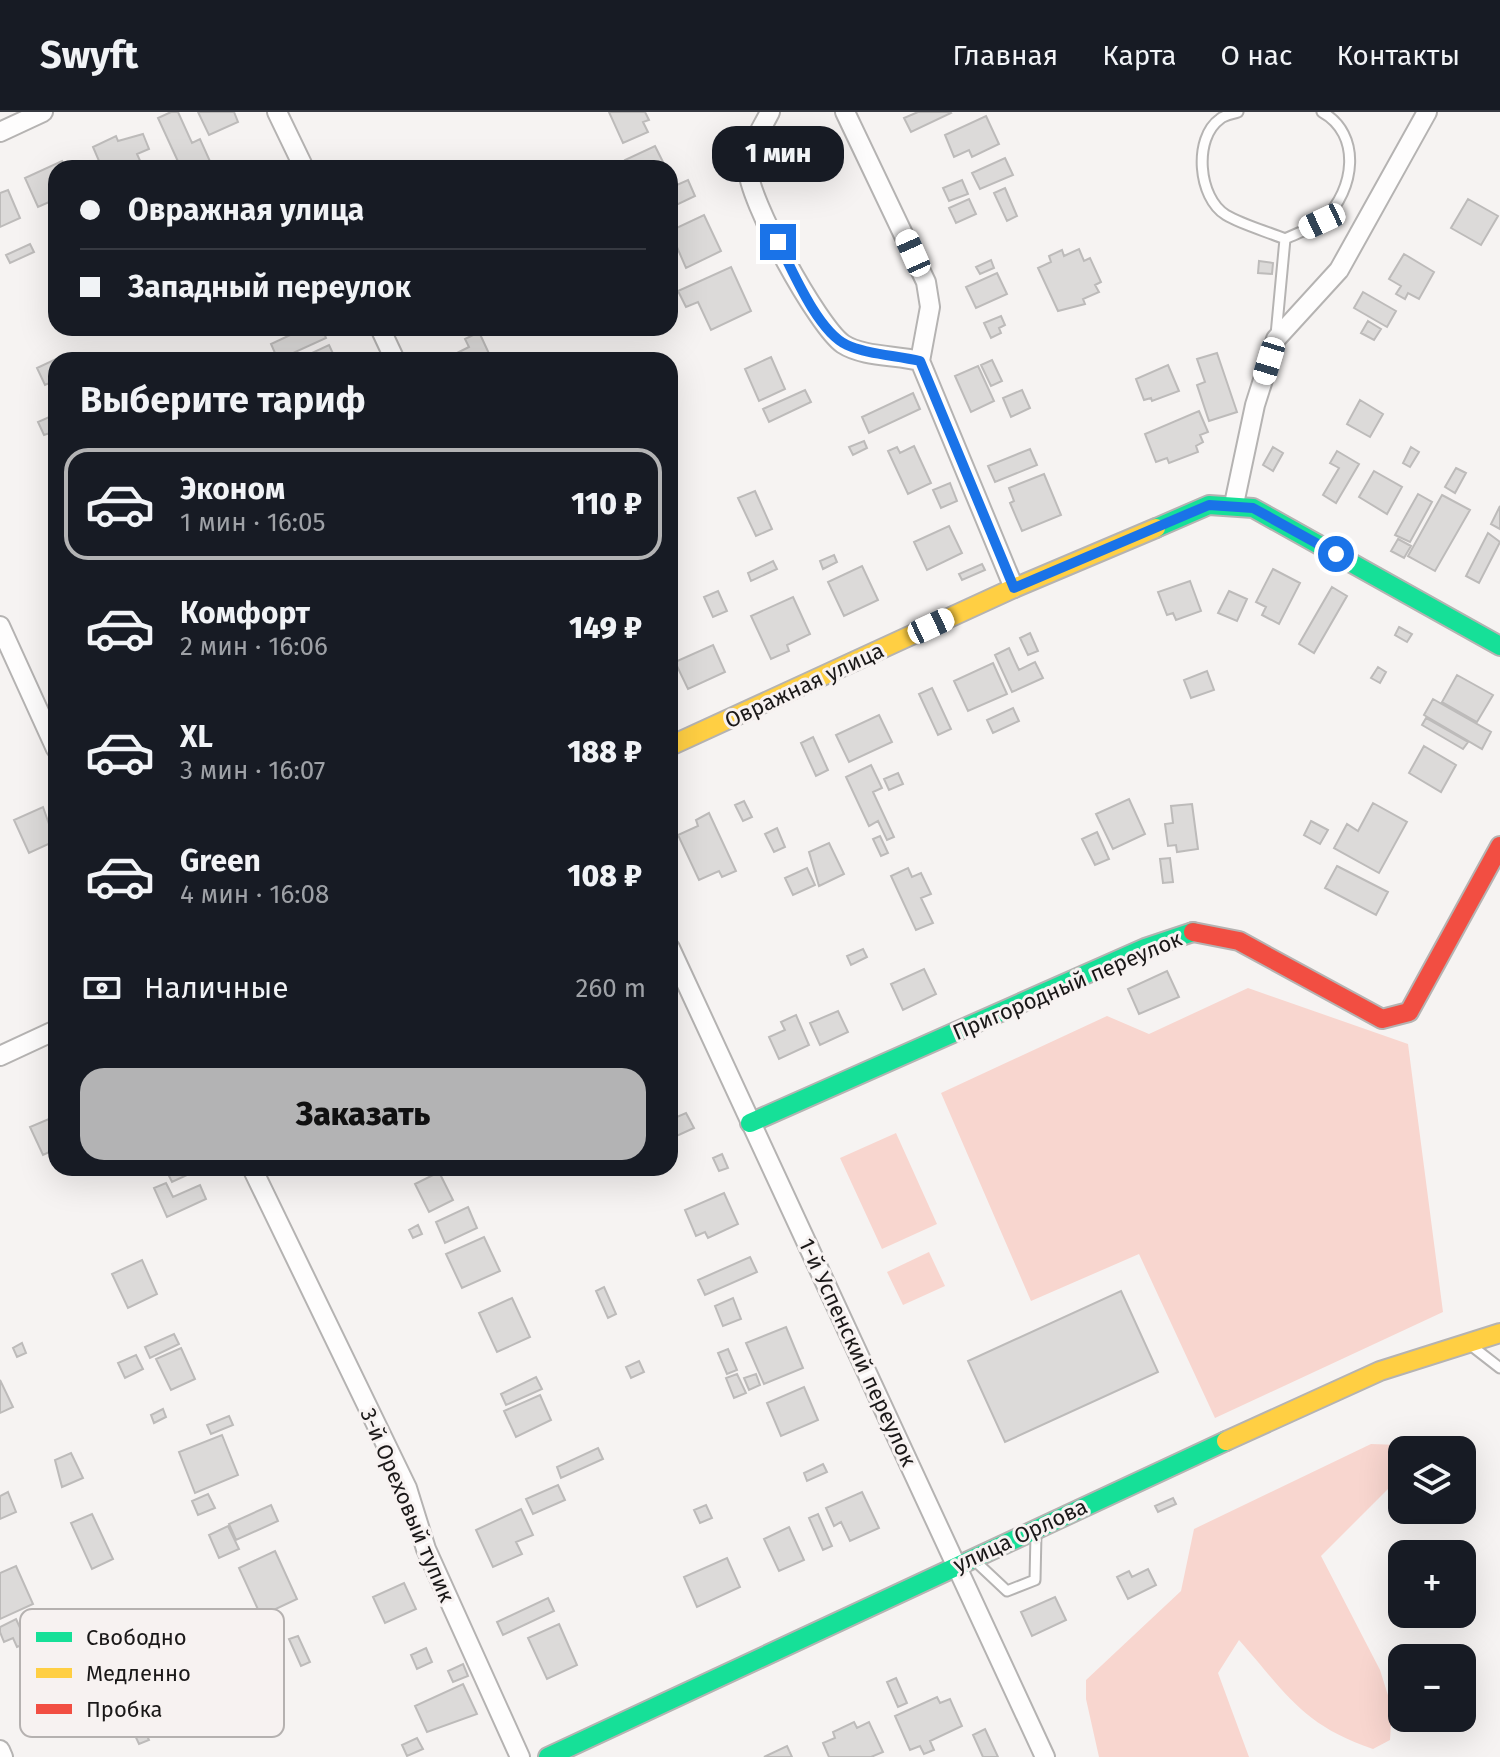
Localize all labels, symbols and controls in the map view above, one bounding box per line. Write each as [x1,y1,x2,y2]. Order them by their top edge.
text: Swyft [40,32,138,78]
text: Главная [952,39,1058,72]
text: Карта [1102,39,1176,72]
text: О нас [1220,39,1292,72]
text: Контакты [1336,39,1460,72]
callout: 1 мин [712,126,844,182]
text: 1 мин [745,138,811,169]
text: Овражная улица [128,192,364,228]
car [1295,200,1349,242]
route end [760,224,796,260]
car [892,226,934,280]
text: Западный переулок [128,269,411,305]
car [1251,335,1287,387]
text: Выберите тариф [80,378,366,422]
icon: car [84,468,156,540]
text: Эконом [180,471,285,507]
text: 110 ₽ [571,486,642,522]
text: 1 мин · 16:05 [180,507,326,538]
route start [1318,536,1354,572]
icon: car [84,592,156,664]
text: Комфорт [180,595,310,631]
car [904,605,958,647]
text: 149 ₽ [569,610,642,646]
text: 2 мин · 16:06 [180,631,328,662]
street label: Овражная улица [720,637,888,734]
icon: car [84,716,156,788]
text: XL [180,719,213,755]
text: 188 ₽ [567,734,642,770]
text: 3 мин · 16:07 [180,755,325,786]
icon: car [84,840,156,912]
text: Green [180,843,261,879]
text: 108 ₽ [567,858,642,894]
text: 4 мин · 16:08 [180,879,329,910]
street label: Пригородный переулок [948,925,1186,1046]
icon: cash [80,966,124,1010]
text: Наличные [144,970,289,1006]
text: 260 m [576,973,646,1004]
button: Заказать [80,1068,646,1160]
street label: 1-й Успенский переулок [793,1234,923,1471]
street label: 3-й Ореховый тупик [354,1404,461,1607]
map controls [1388,1436,1476,1732]
button: layers [1388,1436,1476,1524]
street label: улица Орлова [949,1493,1092,1578]
button: + [1388,1540,1476,1628]
legend [20,1609,284,1737]
text: Свободно [86,1624,187,1651]
button: − [1388,1644,1476,1732]
text: Медленно [86,1660,191,1687]
text: Пробка [86,1696,163,1723]

